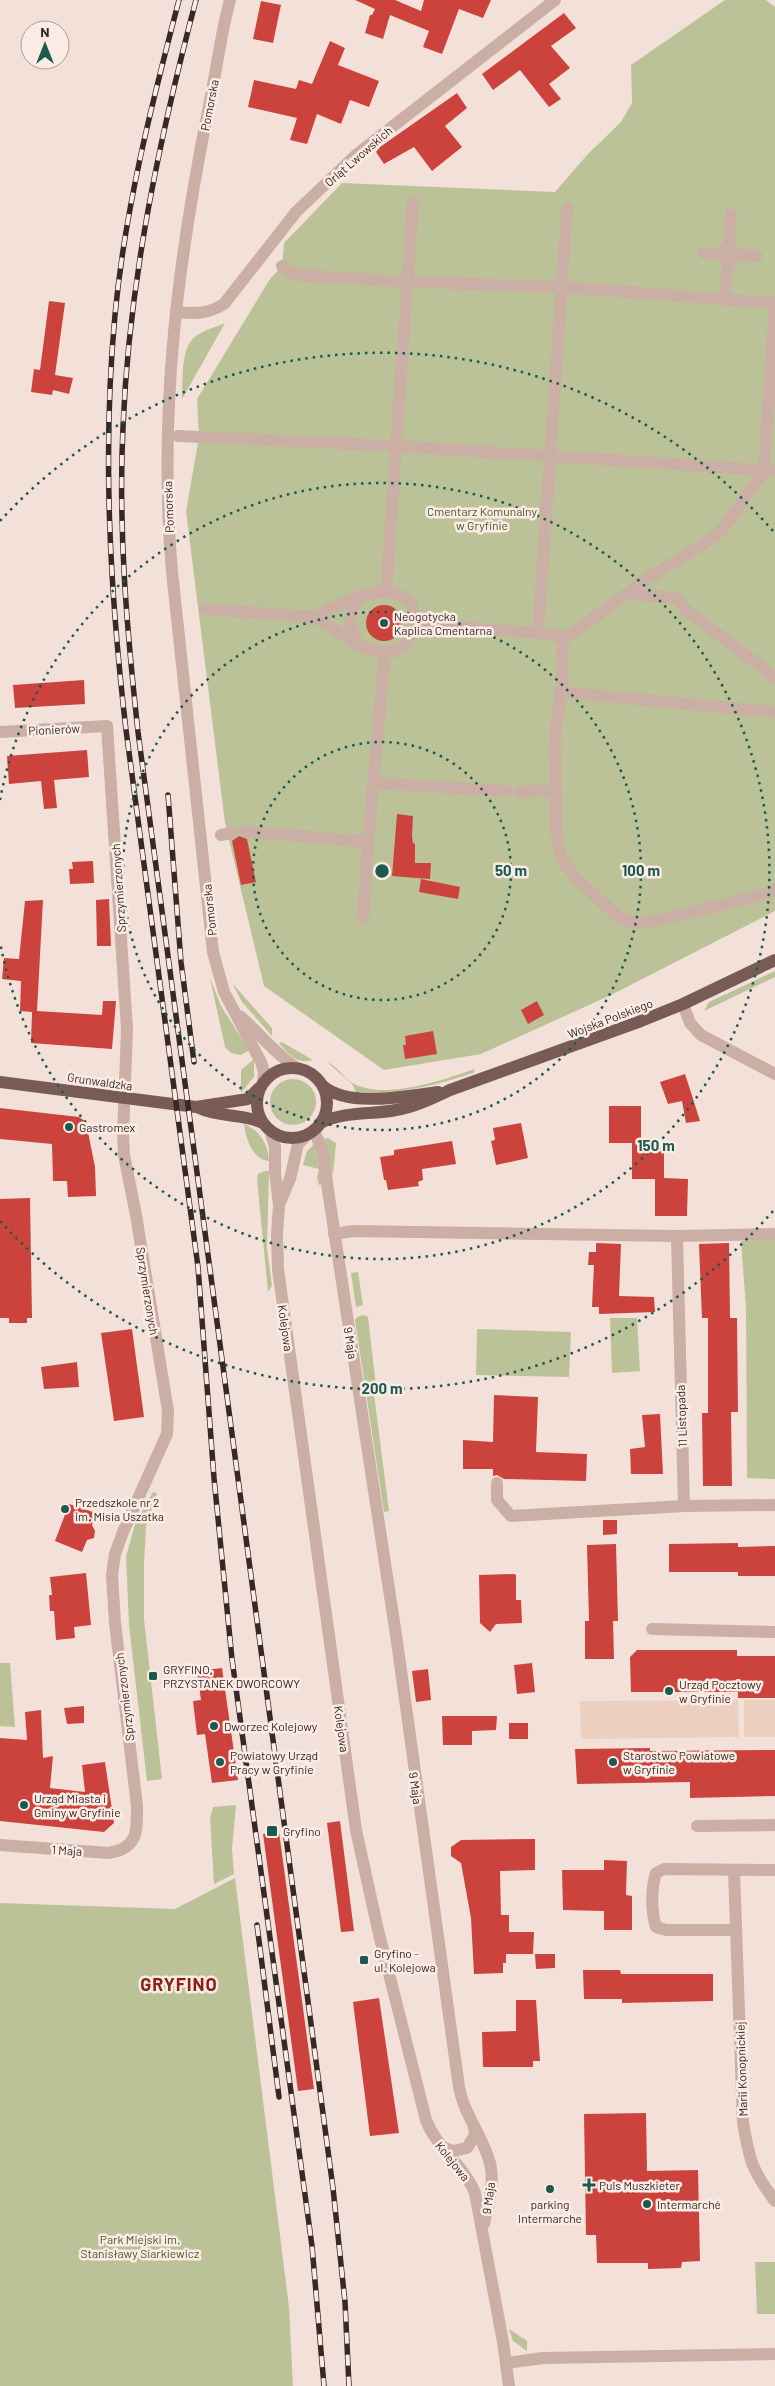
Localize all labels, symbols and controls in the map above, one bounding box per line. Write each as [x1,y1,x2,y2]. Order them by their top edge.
north arrow [20,20,70,70]
text: N [40,23,50,40]
street label: Pomorska [197,78,221,132]
street label: Orląt Lwowskich [321,123,395,189]
street label: Pomorska [160,481,176,533]
park label: Cmentarz Komunalny w Gryfinie [427,504,537,532]
place label: Neogotycka Kaplica Cmentarna [394,609,492,637]
marker: Neogotycka Kaplica Cmentarna [378,617,390,629]
street label: Pionierów [28,721,81,737]
street label: Sprzymierzonych [108,843,128,933]
text: 50 m [495,861,527,879]
text: 100 m [622,861,660,879]
centre of rings [373,862,391,880]
street label: Pomorska [199,883,219,937]
street label: Wojska Polskiego [565,995,655,1041]
street label: Grunwaldzka [66,1069,134,1093]
place label: Gastromex [79,1120,135,1134]
marker: Gastromex [63,1121,75,1133]
text: 150 m [637,1136,675,1154]
street label: Sprzymierzonych [134,1246,162,1336]
street label: Kolejowa [276,1304,296,1352]
street label: 9 Maja [342,1326,360,1360]
text: 200 m [361,1379,403,1397]
street label: 11 Listopada [673,1384,689,1448]
place label: Przedszkole nr 2 im. Misia Uszatka [75,1495,164,1523]
marker: Przedszkole nr 2 im. Misia Uszatka [59,1503,71,1515]
street label: Sprzymierzonych [112,1652,136,1742]
place label: GRYFINO, PRZYSTANEK DWORCOWY [163,1662,300,1690]
marker: GRYFINO, PRZYSTANEK DWORCOWY [147,1670,159,1682]
place label: Urząd Pocztowy w Gryfinie [679,1677,762,1705]
marker: Urząd Pocztowy w Gryfinie [663,1685,675,1697]
street label: Kolejowa [332,1705,352,1753]
place label: Dworzec Kolejowy [224,1719,318,1733]
marker: Dworzec Kolejowy [208,1720,220,1732]
place label: Powiatowy Urząd Pracy w Gryfinie [230,1748,318,1776]
place label: Starostwo Powiatowe w Gryfinie [623,1748,735,1776]
marker: Powiatowy Urząd Pracy w Gryfinie [214,1756,226,1768]
marker: Starostwo Powiatowe w Gryfinie [607,1756,619,1768]
street label: 9 Maja [407,1771,425,1805]
place label: Urząd Miasta i Gminy w Gryfinie [34,1791,121,1819]
marker: Urząd Miasta i Gminy w Gryfinie [18,1799,30,1811]
marker: Gryfino [265,1824,279,1838]
place label: Gryfino [283,1824,321,1838]
street label: 1 Maja [51,1842,83,1858]
place label: Gryfino - ul. Kolejowa [374,1946,436,1974]
marker: Gryfino - ul. Kolejowa [358,1954,370,1966]
district label: GRYFINO [140,1973,218,1995]
street label: Marii Konopnickiej [732,2021,750,2117]
street label: Kolejowa [433,2138,473,2184]
place label: Puls Muszkieter [599,2178,681,2192]
marker: Puls Muszkieter [583,2179,595,2191]
street label: 9 Maja [479,2181,497,2215]
marker: parking Intermarche [544,2183,556,2195]
place label: parking Intermarche [518,2197,582,2225]
place label: Intermarché [657,2197,721,2211]
marker: Intermarché [641,2198,653,2210]
park label: Park Miejski im. Stanisławy Siarkiewicz [81,2232,199,2260]

